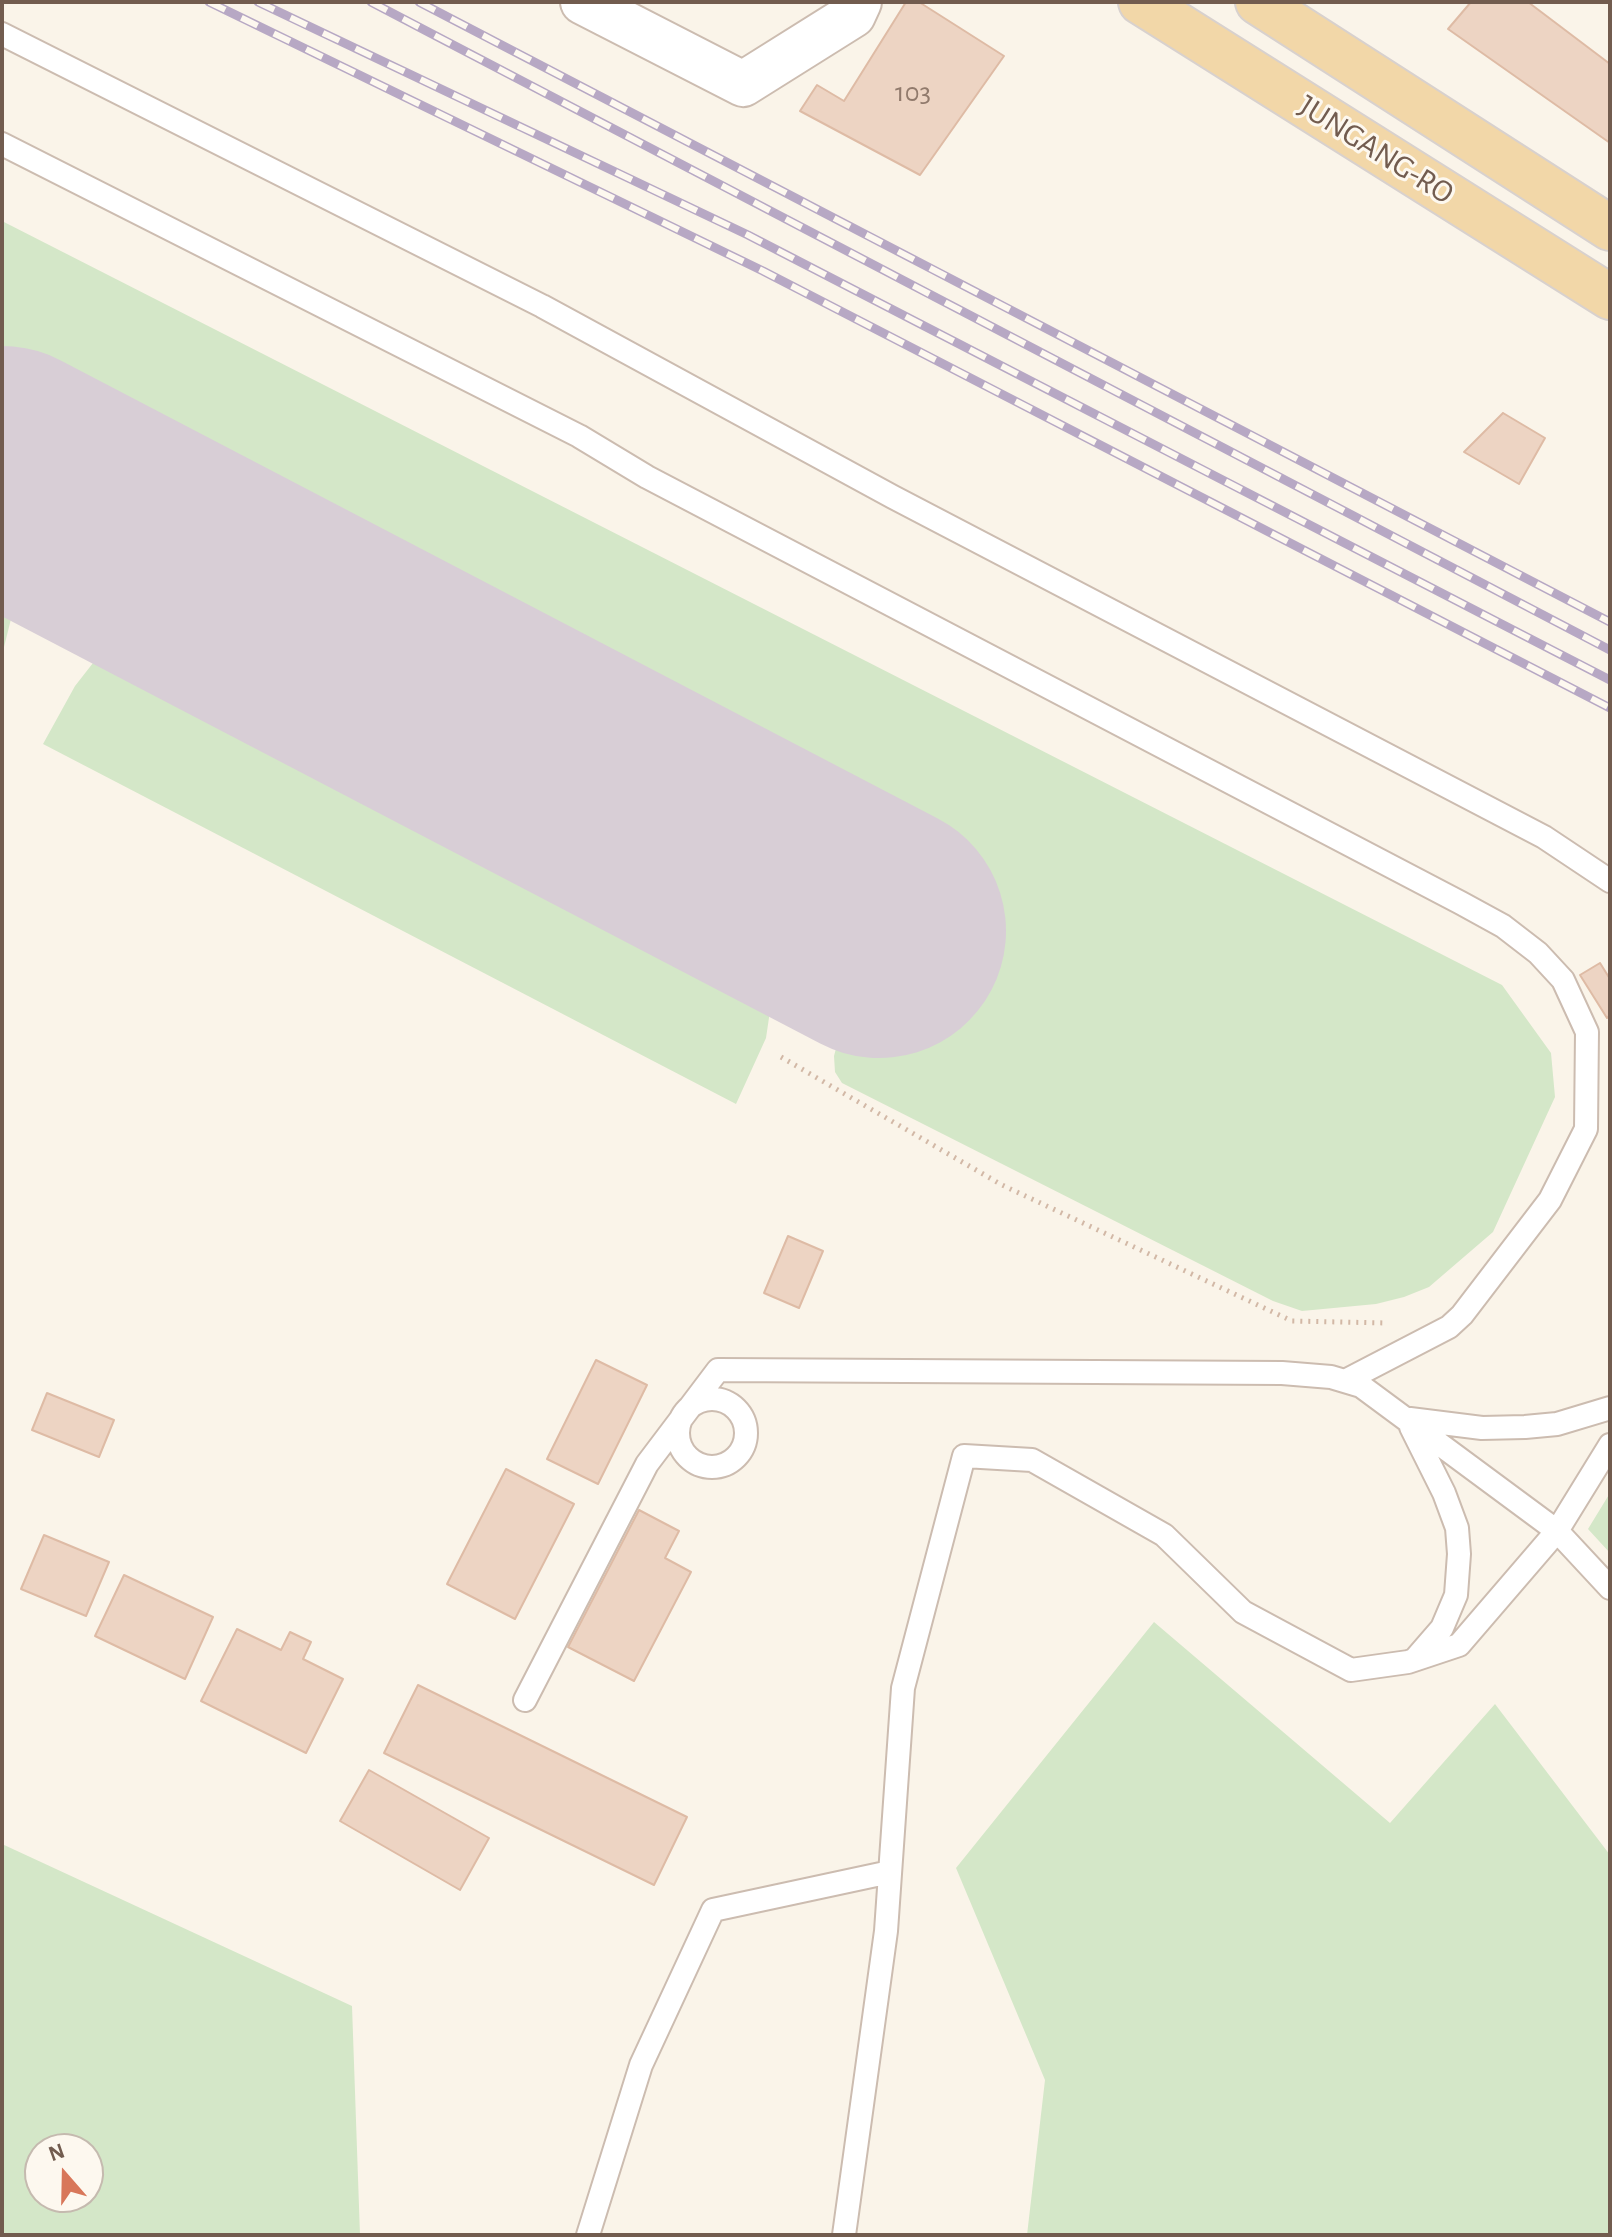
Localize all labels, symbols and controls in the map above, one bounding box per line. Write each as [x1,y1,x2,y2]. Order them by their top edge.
house number: 103 [895,76,931,110]
street label: JUNGANG-RO [1291,87,1461,213]
north arrow [24,2133,104,2213]
text: N [46,2139,67,2165]

